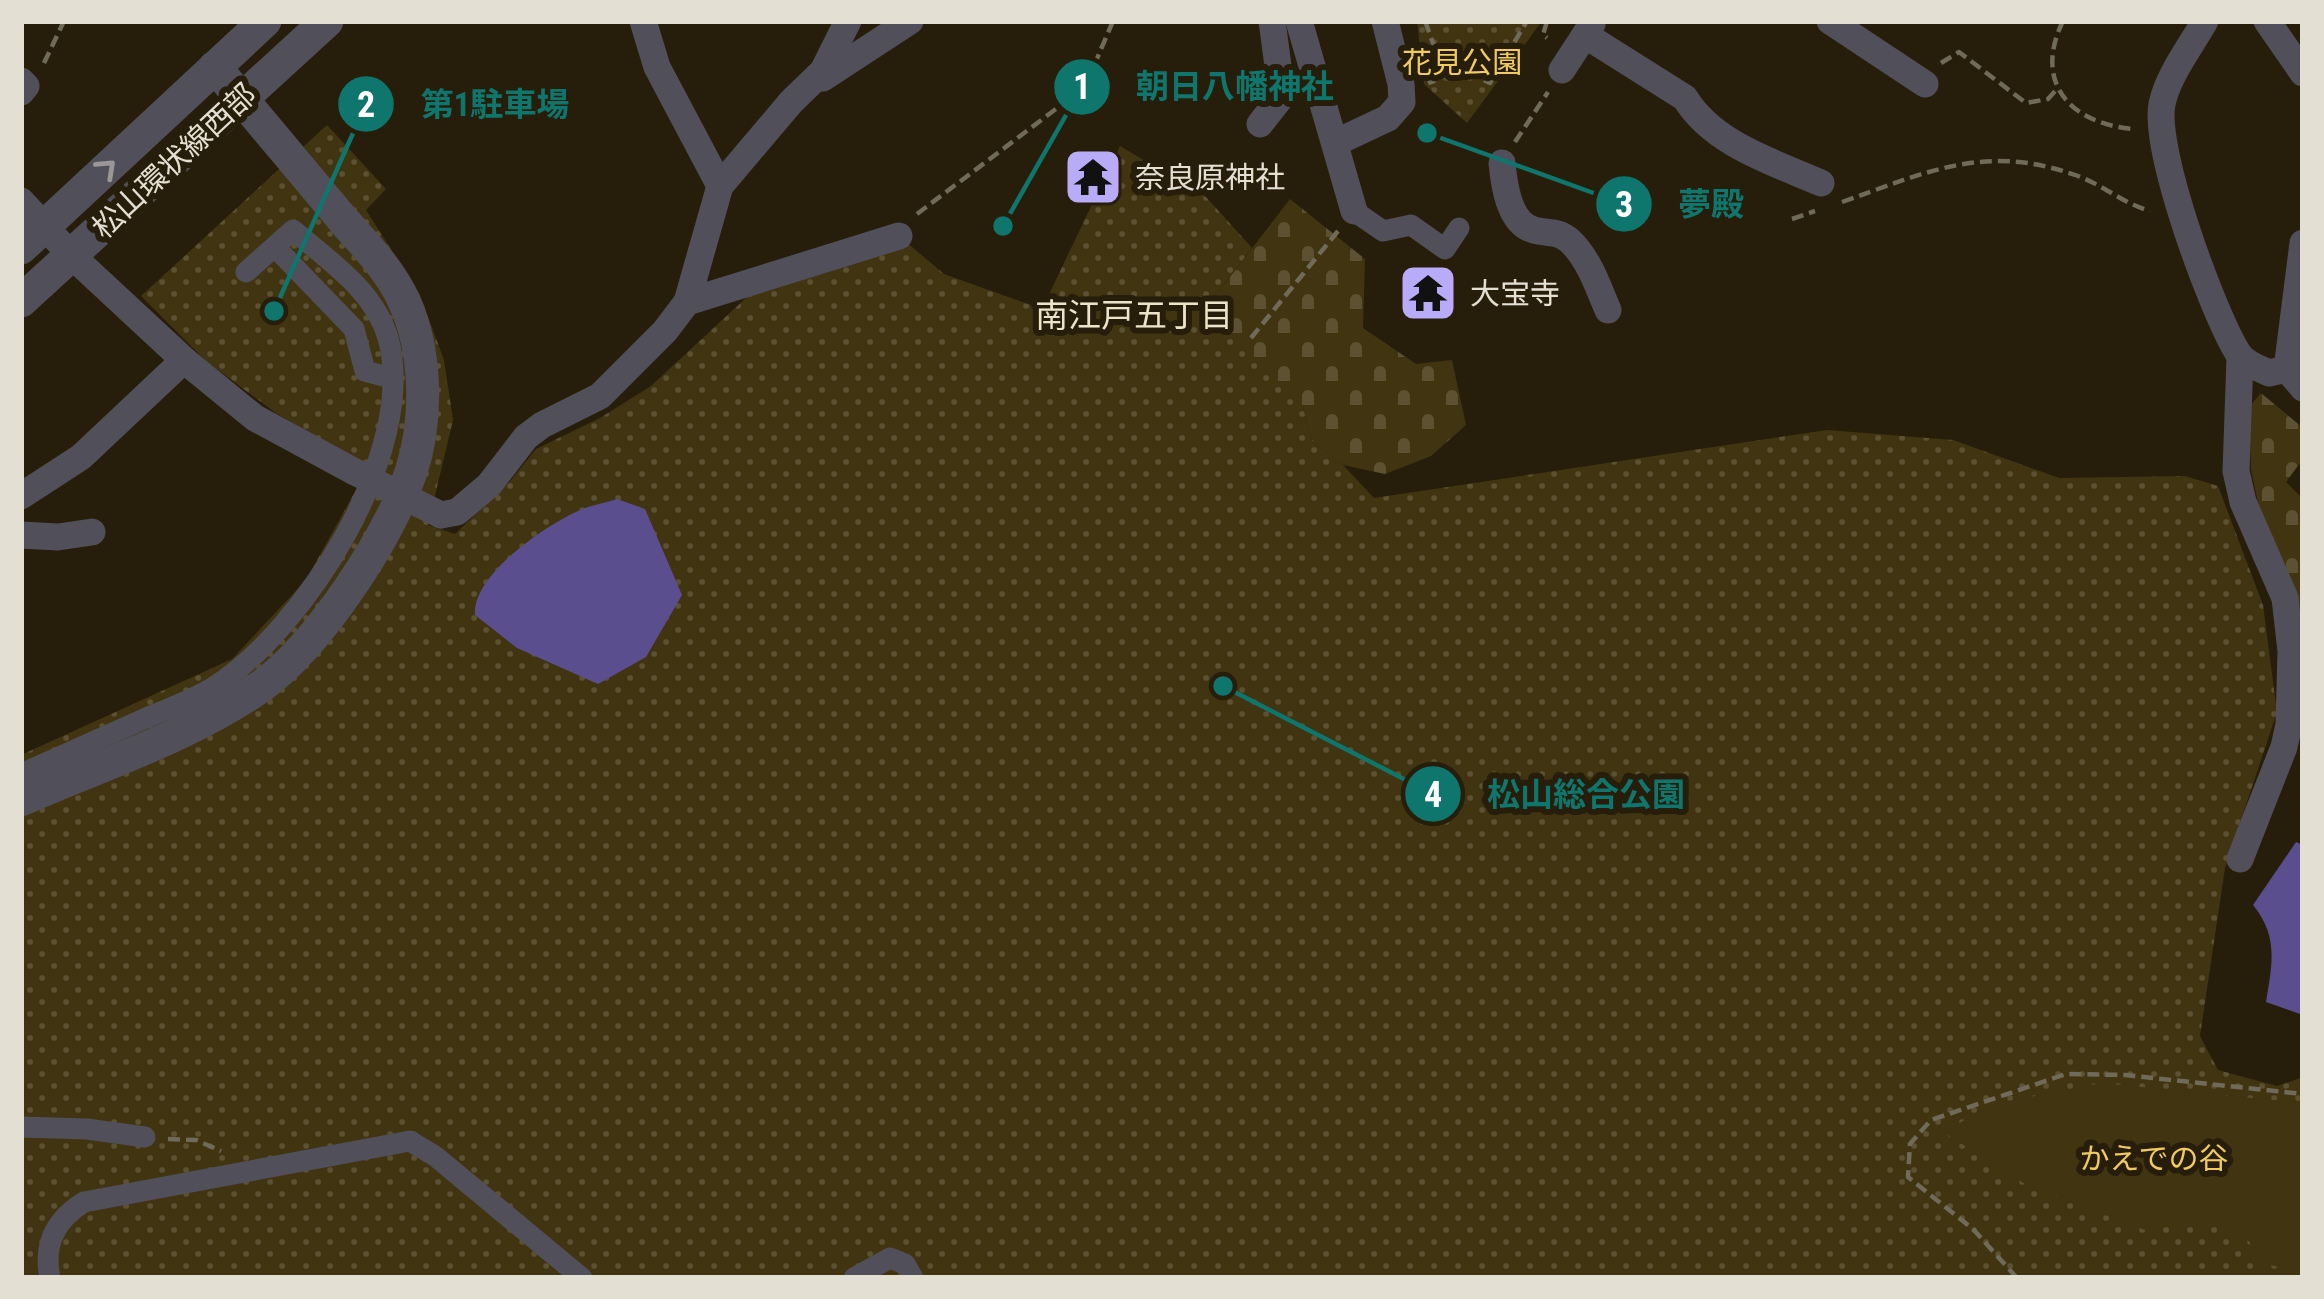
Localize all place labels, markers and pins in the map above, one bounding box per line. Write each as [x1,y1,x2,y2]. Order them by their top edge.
callout: 朝日八幡神社 [1052,52,1358,121]
callout: 第1駐車場 [336,70,593,139]
temple icon: 奈良原神社 [1062,146,1124,208]
place label: 奈良原神社 [1135,160,1285,195]
callout: 夢殿 [1594,170,1768,239]
temple icon: 大宝寺 [1397,262,1459,324]
place label: 大宝寺 [1470,276,1560,311]
callout: 松山総合公園 [1403,759,1709,828]

